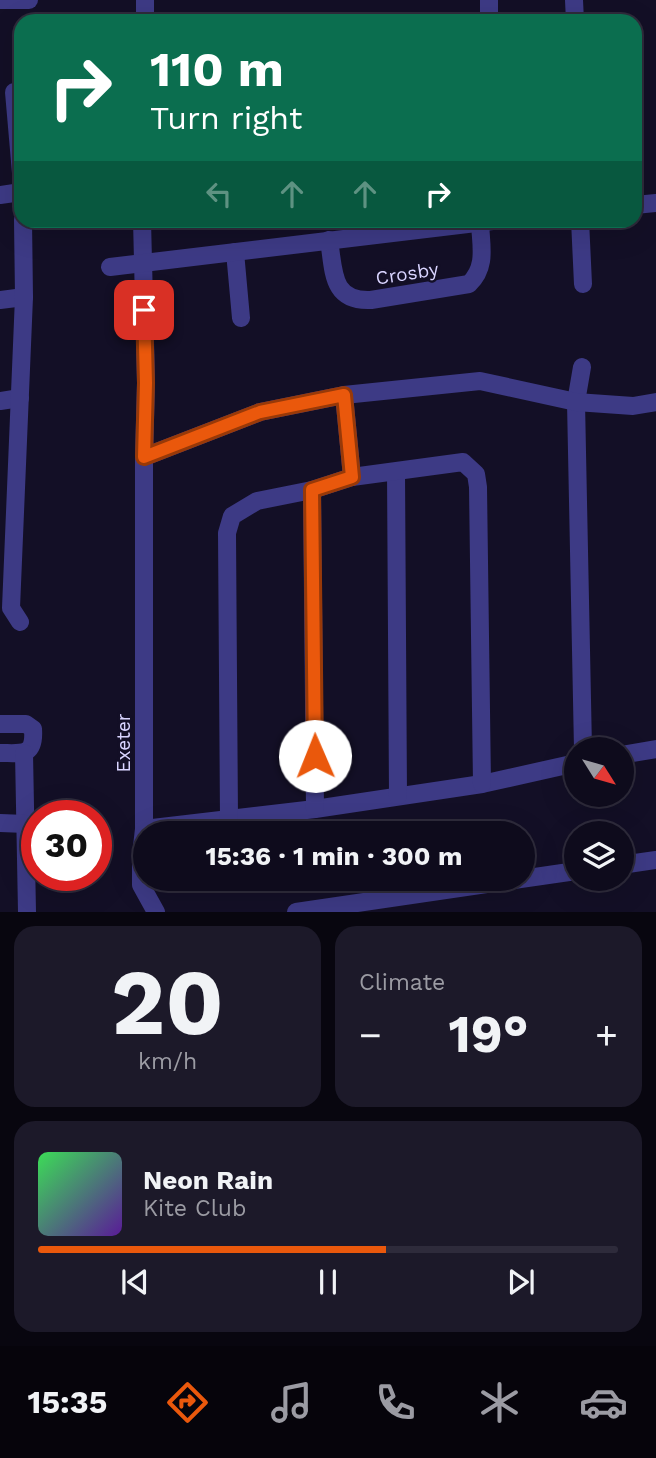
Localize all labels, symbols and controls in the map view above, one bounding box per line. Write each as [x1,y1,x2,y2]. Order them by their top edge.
text: 110 m [150,40,284,98]
icon: right [35,42,126,133]
text: Turn right [150,99,302,137]
icon: left [200,175,238,213]
icon: ahead [273,175,311,213]
icon: ahead [346,175,384,213]
icon: right [419,175,457,213]
street label: Crosby [374,257,440,290]
pin [114,280,174,340]
icon: arrive [125,291,163,329]
street label: Exeter [112,713,135,773]
position arrow [278,719,352,793]
north arrow [564,737,634,807]
map controls [564,737,634,891]
speed limit sign: 30 [21,800,112,891]
button: layers [564,821,634,891]
text: 15:36 · 1 min · 300 m [205,841,463,871]
text: 20 [111,949,224,1056]
text: Climate [359,969,445,996]
text: 19° [448,1004,529,1065]
text: − [359,1013,382,1057]
text: + [595,1013,618,1057]
text: km/h [138,1048,197,1075]
text: Neon Rain [143,1165,273,1195]
text: Kite Club [143,1195,246,1222]
icon: previous [116,1263,154,1301]
icon: pause [309,1263,347,1301]
icon: next [502,1263,540,1301]
icon: directions [163,1378,212,1427]
icon: music [267,1378,316,1427]
icon: phone [371,1378,420,1427]
icon: climate [475,1378,524,1427]
icon: car [579,1378,628,1427]
text: 15:35 [28,1383,107,1421]

